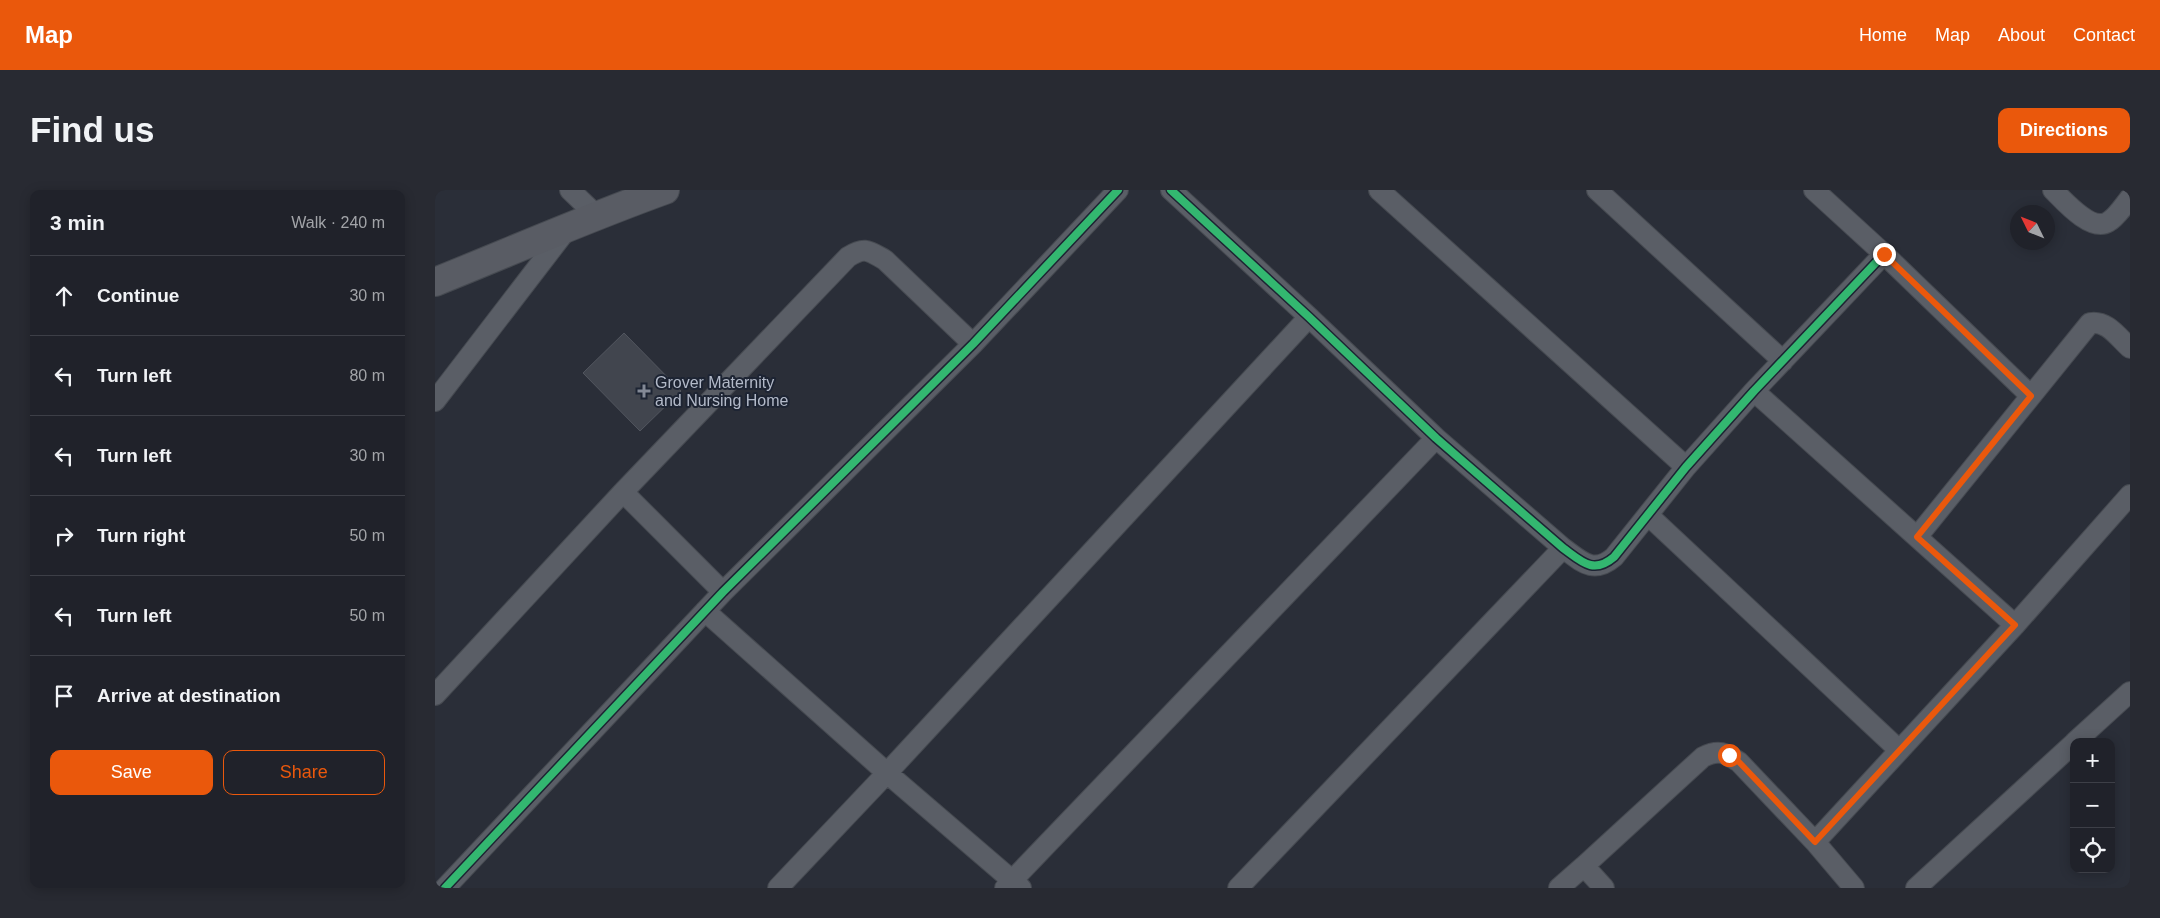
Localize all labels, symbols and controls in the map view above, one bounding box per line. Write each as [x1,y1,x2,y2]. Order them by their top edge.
text: Map [25,21,73,48]
text: Home [1859,25,1907,45]
text: Map [1935,25,1970,45]
text: About [1998,25,2045,45]
text: Contact [2073,25,2135,45]
button: Directions [1998,108,2130,153]
text: Find us [30,110,154,149]
north arrow [2010,205,2055,250]
text: 3 min [50,211,105,234]
text: Walk · 240 m [291,214,385,231]
route end [1873,243,1896,266]
icon: ahead [50,282,78,310]
text: Continue [97,285,179,306]
text: 30 m [349,287,385,304]
icon: left [50,362,78,390]
text: Turn left [97,365,172,386]
text: 80 m [349,367,385,384]
place label: Grover Maternity and Nursing Home [655,374,789,409]
marker: Grover Maternity and Nursing Home [637,384,651,398]
icon: left [50,442,78,470]
text: Turn left [97,445,172,466]
text: 30 m [349,447,385,464]
icon: right [50,522,78,550]
text: Turn right [97,525,185,546]
text: 50 m [349,527,385,544]
icon: left [50,602,78,630]
text: Turn left [97,605,172,626]
text: 50 m [349,607,385,624]
icon: arrive [50,682,78,710]
text: Arrive at destination [97,685,281,706]
map controls [2070,738,2115,873]
button: + [2070,738,2115,783]
route start [1718,744,1741,767]
button: Save [50,750,213,795]
button: Share [223,750,385,795]
button: − [2070,783,2115,828]
button: locate [2070,828,2115,873]

